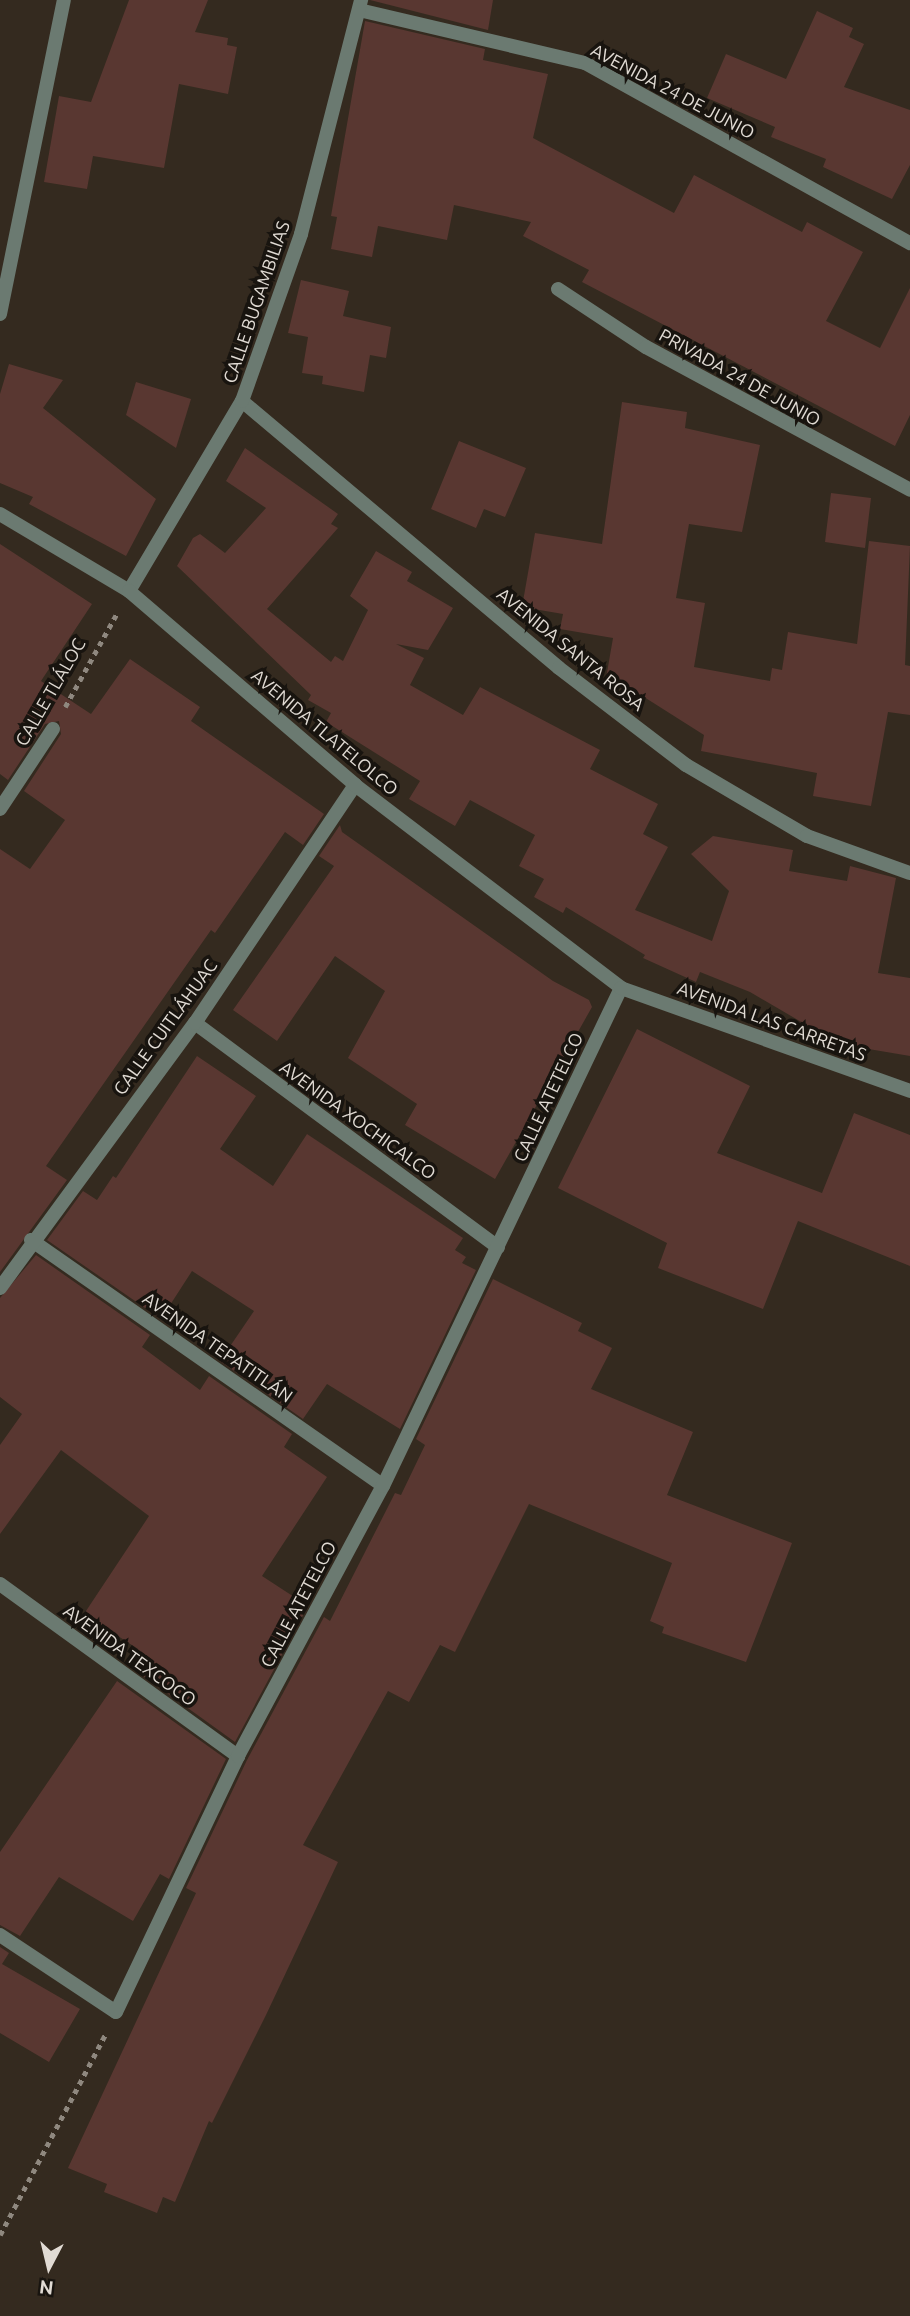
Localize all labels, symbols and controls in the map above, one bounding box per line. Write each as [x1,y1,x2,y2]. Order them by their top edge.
street label: AVENIDA 24 DE JUNIO [588,39,758,143]
street label: CALLE BUGAMBILIAS [218,218,294,386]
street label: PRIVADA 24 DE JUNIO [656,324,824,430]
street label: AVENIDA SANTA ROSA [493,583,649,715]
street label: CALLE TLÁLOC [10,634,90,750]
street label: AVENIDA TLATELOLCO [247,664,403,800]
street label: CALLE CUITLÁHUAC [109,955,221,1099]
street label: AVENIDA LAS CARRETAS [675,977,869,1065]
street label: CALLE ATETELCO [509,1029,587,1165]
street label: AVENIDA XOCHICALCO [276,1056,440,1184]
street label: AVENIDA TEPATITLÁN [139,1287,297,1407]
street label: CALLE ATETELCO [256,1537,340,1671]
street label: AVENIDA TEXCOCO [59,1600,201,1710]
north arrow [14,2232,84,2302]
text: N [38,2276,55,2300]

